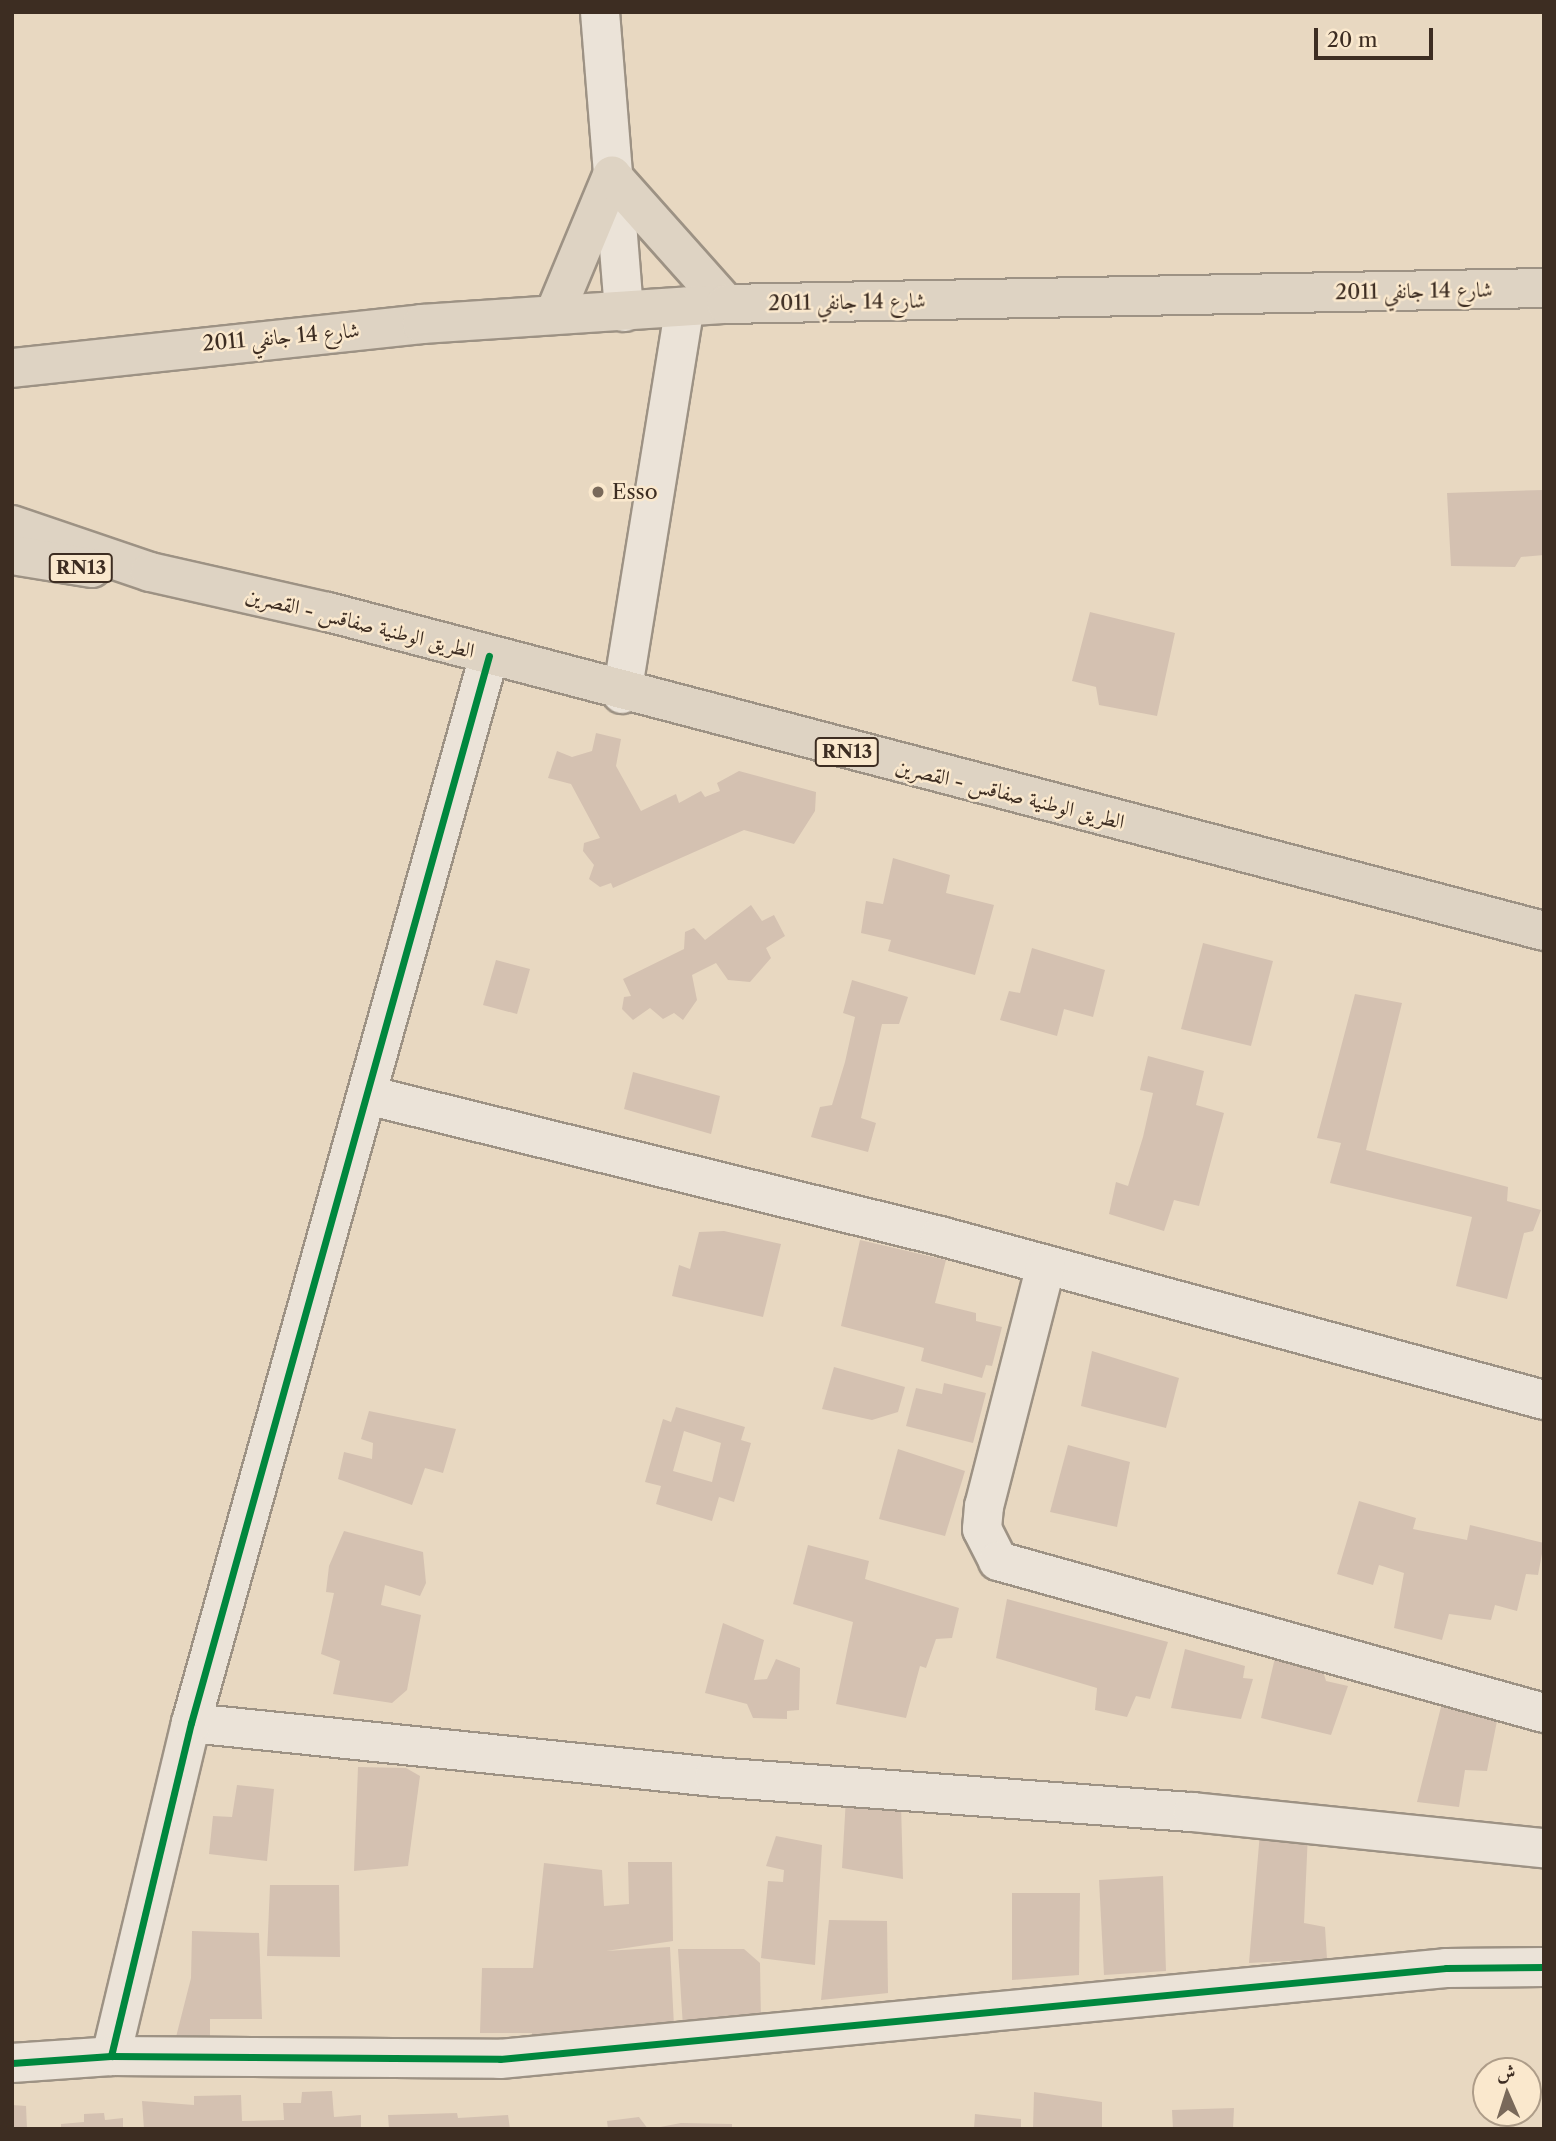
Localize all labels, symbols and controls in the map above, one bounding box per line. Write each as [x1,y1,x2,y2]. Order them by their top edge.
scale bar [1318,14,1437,58]
text: 20 m [1327,27,1378,52]
street label: شارع 14 جانفي 2011 [1335,277,1493,305]
street label: شارع 14 جانفي 2011 [768,288,926,316]
street label: شارع 14 جانفي 2011 [201,318,361,356]
place label: Esso [612,479,658,505]
marker: Esso [590,484,606,500]
road number: RN13 [48,552,114,583]
street label: الطريق الوطنية صفاقس - القصرين [243,582,477,664]
road number: RN13 [814,736,880,768]
street label: الطريق الوطنية صفاقس - القصرين [893,753,1127,835]
north arrow [1472,2057,1542,2127]
text: ش [1496,2061,1516,2085]

